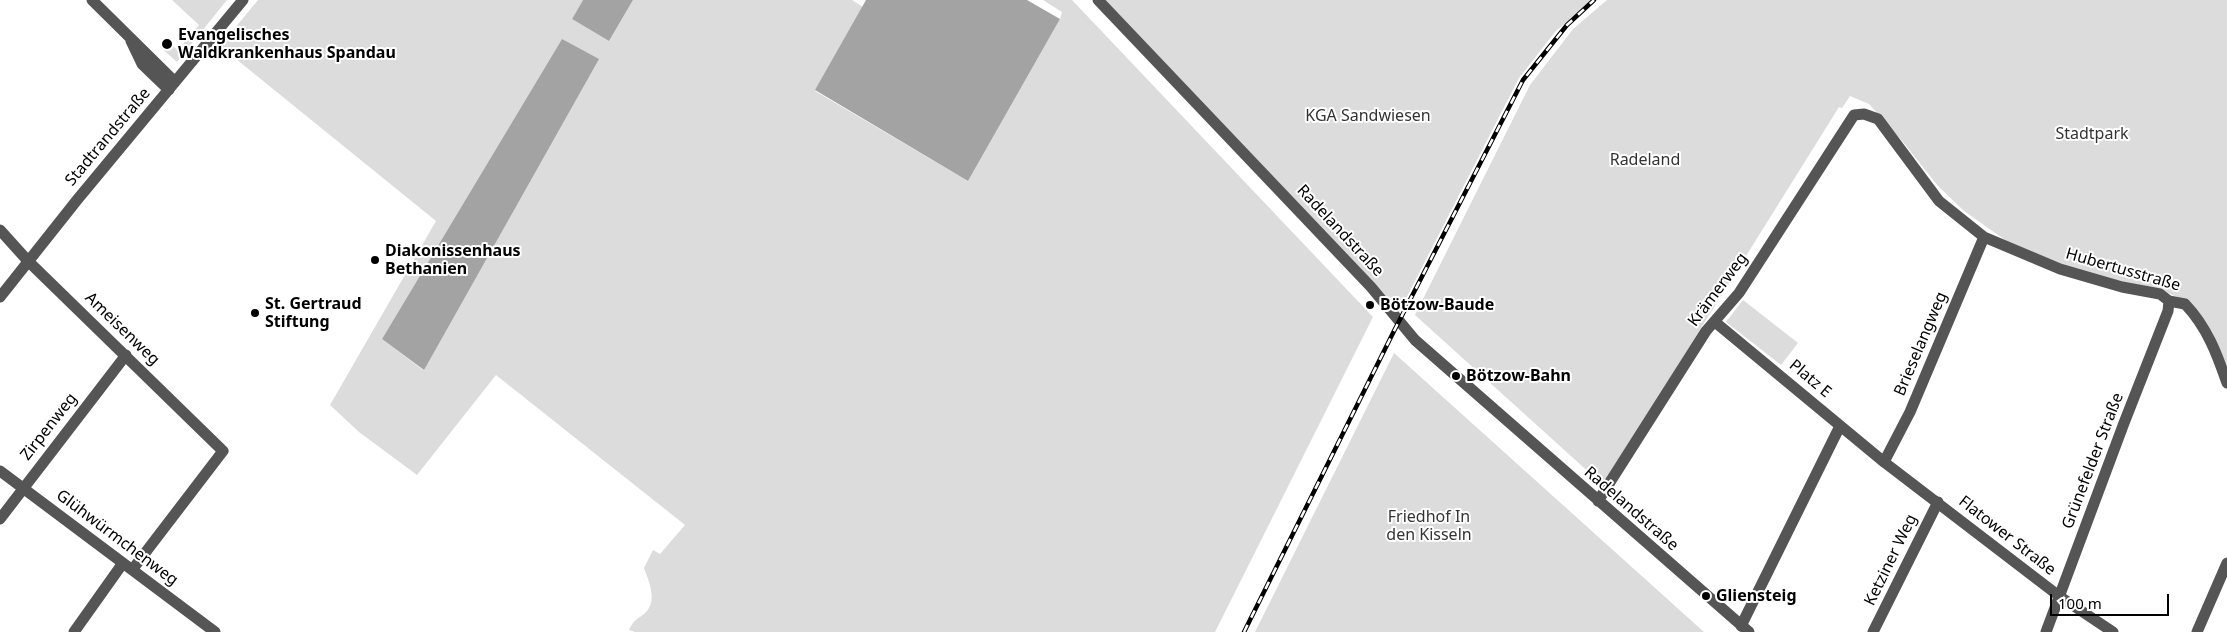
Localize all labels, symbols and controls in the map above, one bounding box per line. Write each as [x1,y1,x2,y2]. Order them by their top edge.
place label: Evangelisches Waldkrankenhaus Spandau [178,25,396,63]
marker: Evangelisches Waldkrankenhaus Spandau [160,37,174,51]
street label: Stadtrandstraße [61,84,155,190]
park label: KGA Sandwiesen [1305,106,1431,126]
park label: Stadtpark [2055,124,2129,144]
park label: Radeland [1610,150,1680,170]
street label: Radelandstraße [1293,181,1387,281]
place label: Diakonissenhaus Bethanien [385,241,521,279]
street label: Hubertusstraße [2063,244,2183,296]
street label: Krämerweg [1684,249,1752,331]
marker: Diakonissenhaus Bethanien [369,254,381,266]
street label: Ameisenweg [81,289,163,369]
street label: Brieselangweg [1890,289,1952,399]
place label: St. Gertraud Stiftung [265,294,362,332]
place label: Bötzow-Baude [1380,295,1494,315]
marker: Bötzow-Baude [1364,299,1376,311]
marker: St. Gertraud Stiftung [249,307,261,319]
street label: Platz E [1785,356,1835,402]
place label: Bötzow-Bahn [1466,366,1571,386]
marker: Bötzow-Bahn [1450,370,1462,382]
street label: Zirpenweg [17,390,81,464]
street label: Grünefelder Straße [2058,390,2128,532]
street label: Radelandstraße [1580,463,1682,555]
street label: Glühwürmchenweg [52,486,182,590]
street label: Flatower Straße [1955,492,2059,580]
park label: Friedhof In den Kisseln [1386,507,1472,545]
street label: Ketziner Weg [1861,511,1921,609]
scale bar [2052,584,2171,616]
place label: Gliensteig [1716,586,1797,606]
marker: Gliensteig [1700,590,1712,602]
text: 100 m [2058,593,2102,613]

